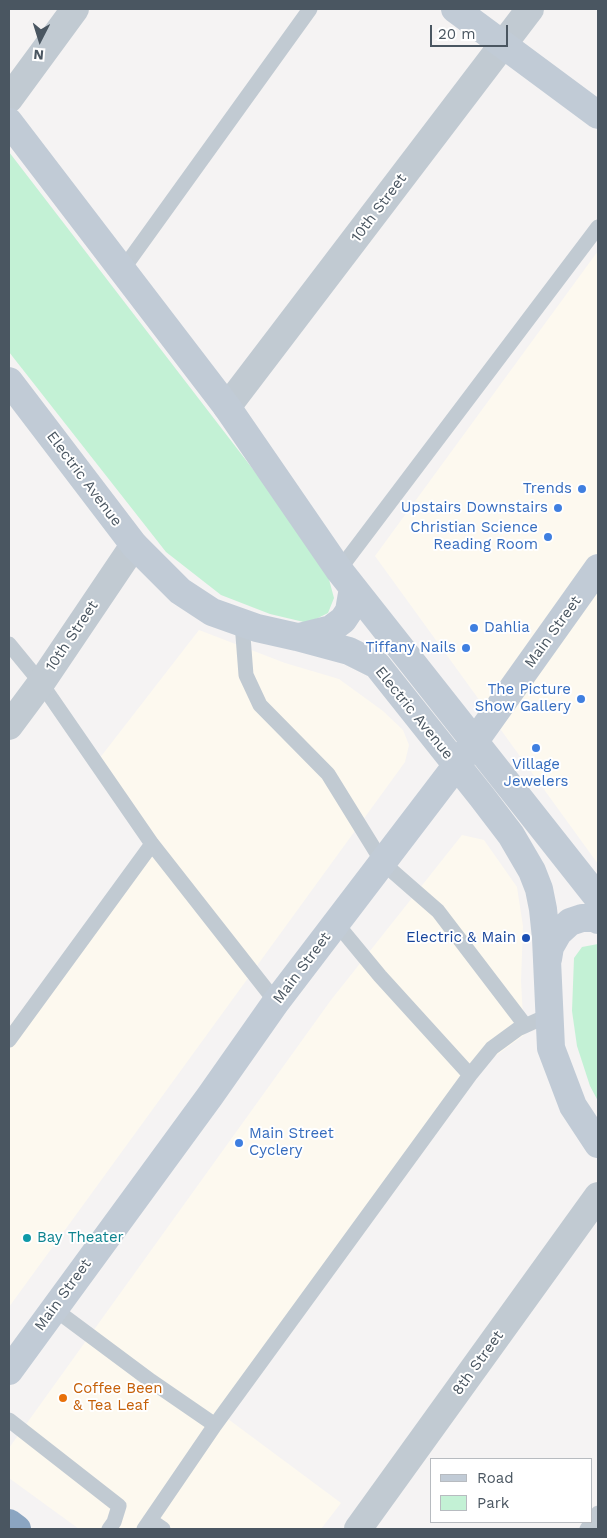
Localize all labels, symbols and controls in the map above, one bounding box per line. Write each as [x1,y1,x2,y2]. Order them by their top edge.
north arrow [15,15,65,65]
scale bar [432,15,510,47]
text: 20 m [438,25,476,43]
text: N [33,47,45,63]
street label: 10th Street [347,170,411,246]
street label: Electric Avenue [42,428,126,530]
place label: Trends [523,480,572,498]
marker: Trends [576,483,588,495]
place label: Upstairs Downstairs [401,499,548,517]
marker: Upstairs Downstairs [552,502,564,514]
place label: Christian Science Reading Room [410,519,538,554]
marker: Christian Science Reading Room [542,531,554,543]
street label: Main Street [521,592,585,672]
street label: 10th Street [42,597,102,675]
place label: Dahlia [484,619,530,637]
marker: Dahlia [468,622,480,634]
place label: Tiffany Nails [366,639,456,657]
marker: Tiffany Nails [460,642,472,654]
street label: Electric Avenue [371,663,457,763]
place label: The Picture Show Gallery [475,681,571,716]
marker: The Picture Show Gallery [575,693,587,705]
marker: Village Jewelers [530,742,542,754]
place label: Village Jewelers [504,756,568,791]
street label: Main Street [269,929,335,1007]
place label: Electric & Main [406,929,516,947]
marker: Electric & Main [520,932,532,944]
place label: Main Street Cyclery [249,1125,334,1160]
marker: Main Street Cyclery [233,1137,245,1149]
place label: Bay Theater [37,1229,124,1247]
marker: Bay Theater [21,1232,33,1244]
street label: Main Street [31,1255,95,1335]
street label: 8th Street [449,1327,507,1399]
place label: Coffee Been & Tea Leaf [73,1380,163,1415]
marker: Coffee Been & Tea Leaf [57,1392,69,1404]
legend [430,1458,592,1523]
text: Road [477,1469,514,1487]
text: Park [477,1494,509,1512]

